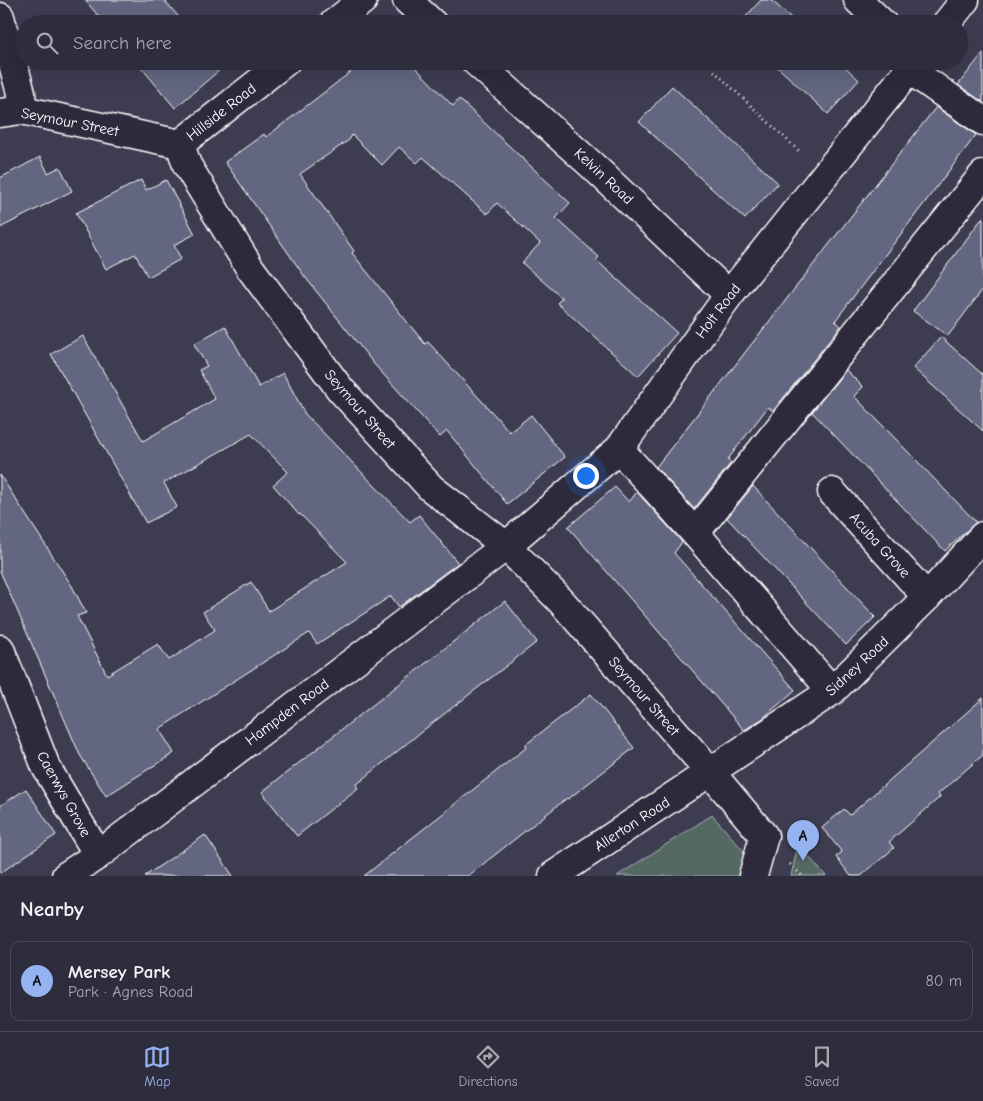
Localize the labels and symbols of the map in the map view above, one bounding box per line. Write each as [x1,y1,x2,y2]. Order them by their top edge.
street label: Hillside Road [183,79,259,145]
street label: Seymour Street [20,104,121,140]
street label: Kelvin Road [571,144,637,208]
street label: Holt Road [692,280,744,342]
street label: Seymour Street [321,366,400,453]
your location [573,463,599,489]
street label: Acuba Grove [846,508,914,582]
street label: Sidney Road [822,632,892,700]
street label: Seymour Street [605,653,684,740]
street label: Hampden Road [242,675,332,749]
street label: Caerwys Grove [33,748,95,840]
street label: Allerton Road [591,793,673,855]
pin: A [787,820,819,861]

